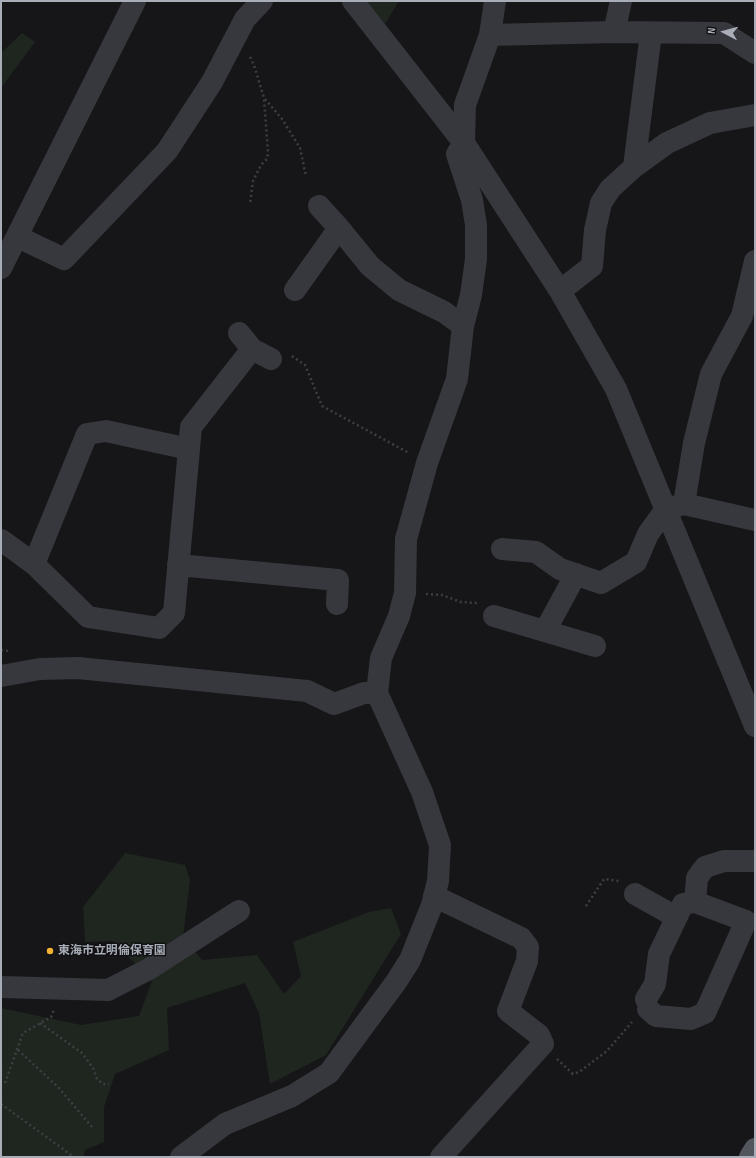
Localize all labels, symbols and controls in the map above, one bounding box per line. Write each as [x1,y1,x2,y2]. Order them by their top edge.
north arrow [704,12,744,52]
text: N [705,27,718,34]
place label: 東海市立明倫保育園 [58,944,166,958]
marker: 東海市立明倫保育園 [45,946,55,956]

